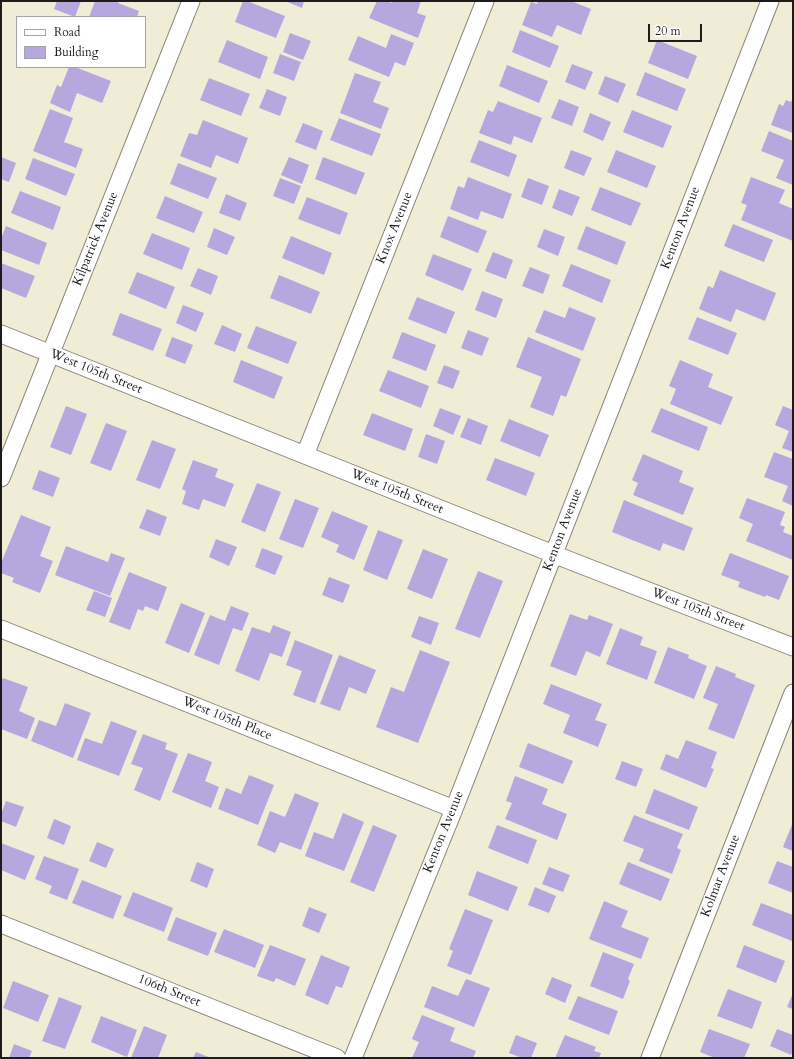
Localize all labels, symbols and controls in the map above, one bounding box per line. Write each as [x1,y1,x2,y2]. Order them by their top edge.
legend [16,16,146,68]
scale bar [650,16,704,42]
text: 20 m [655,23,681,39]
text: Road [54,24,80,40]
text: Building [54,44,98,60]
street label: Kenton Avenue [658,185,704,271]
street label: Kilpatrick Avenue [70,190,122,288]
street label: Knox Avenue [373,190,417,266]
street label: West 105th Street [48,346,144,398]
street label: West 105th Street [349,466,445,518]
street label: Kenton Avenue [540,487,586,573]
street label: West 105th Street [649,585,747,635]
street label: West 105th Place [180,694,274,744]
street label: Kenton Avenue [420,789,468,875]
street label: Kolmar Avenue [698,833,744,919]
street label: 106th Street [135,971,203,1011]

